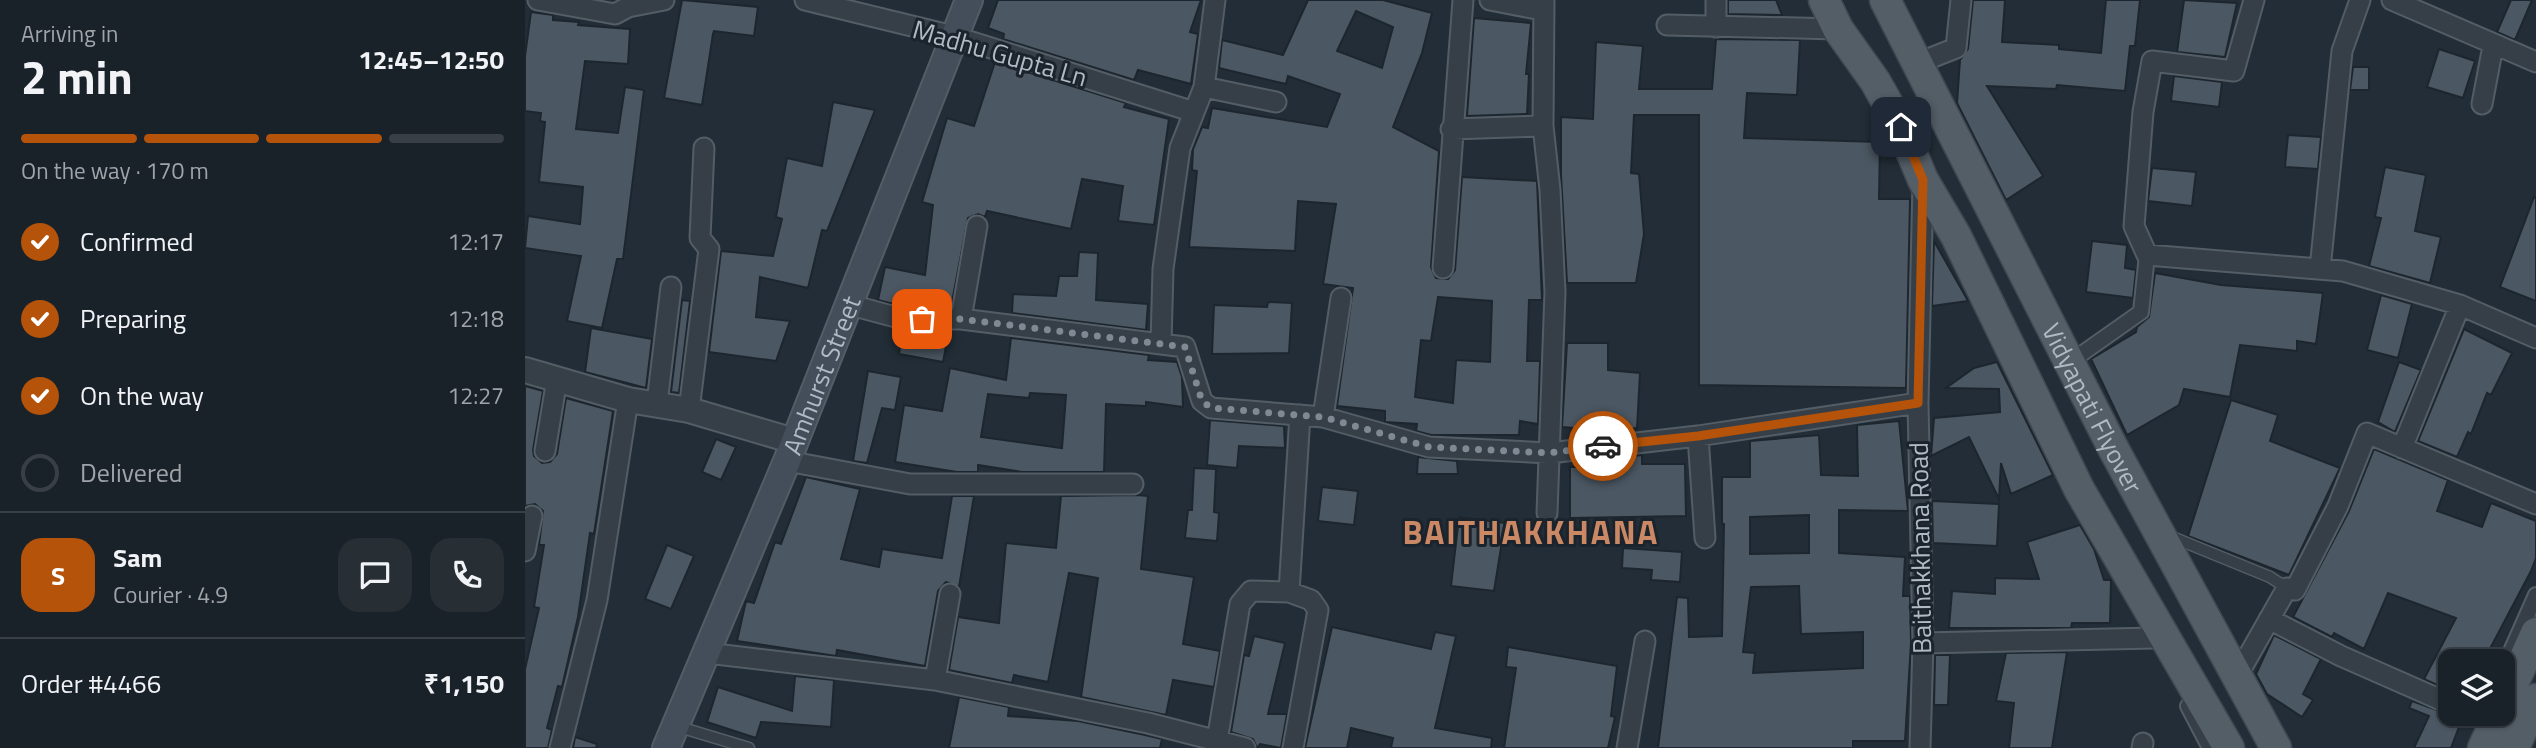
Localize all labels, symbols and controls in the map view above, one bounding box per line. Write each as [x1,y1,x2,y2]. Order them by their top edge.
street label: Madhu Gupta Ln [908,9,1092,97]
text: Arriving in [21,16,118,51]
text: 12:45–12:50 [358,40,504,79]
text: 2 min [21,42,133,112]
pin [1871,97,1931,157]
icon: home [1882,108,1920,146]
text: On the way · 170 m [21,153,209,188]
text: Confirmed [80,222,194,261]
icon: check [21,223,59,261]
text: 12:17 [447,224,504,259]
pin [892,289,952,349]
street label: Amhurst Street [772,290,870,460]
text: Preparing [80,299,186,338]
icon: check [21,300,59,338]
icon: bag [903,300,941,338]
text: 12:18 [447,301,504,336]
street label: Vidyapati Flyover [2033,316,2153,500]
text: On the way [80,376,204,415]
icon: check [21,377,59,415]
text: 12:27 [447,378,504,413]
courier [1568,411,1638,481]
icon: car [1584,427,1622,465]
street label: Baithakkhana Road [1899,442,1941,654]
text: Delivered [80,453,183,492]
district label: BAITHAKKHANA [1403,507,1659,557]
text: Sam [113,538,162,577]
button: chat [338,538,412,612]
button: phone [430,538,504,612]
text: S [51,556,65,595]
text: Courier · 4.9 [113,577,228,612]
map controls [2438,649,2515,726]
button: layers [2438,649,2515,726]
text: Order #4466 [21,664,161,703]
text: ₹1,150 [424,664,504,703]

